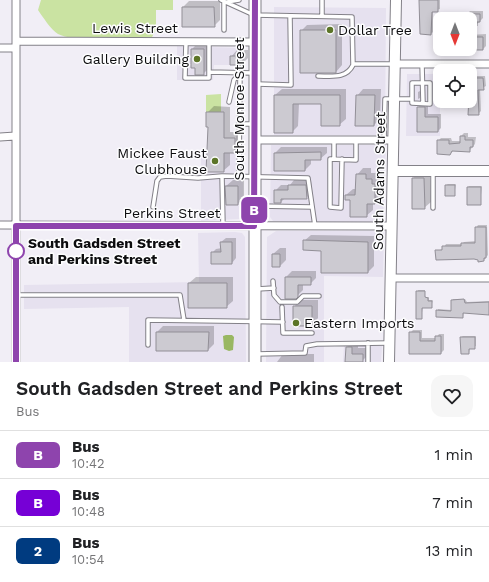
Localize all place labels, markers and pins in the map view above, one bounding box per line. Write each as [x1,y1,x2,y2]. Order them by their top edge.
place label: Dollar Tree [338,22,412,38]
marker: Dollar Tree [325,25,335,35]
place label: Gallery Building [83,51,190,67]
marker: Gallery Building [192,54,202,64]
place label: Mickee Faust Clubhouse [117,145,207,177]
marker: Mickee Faust Clubhouse [210,156,220,166]
place label: South Gadsden Street and Perkins Street [28,235,180,267]
marker: South Gadsden Street and Perkins Street [7,242,25,260]
place label: Eastern Imports [304,315,414,331]
marker: Eastern Imports [291,318,301,328]

